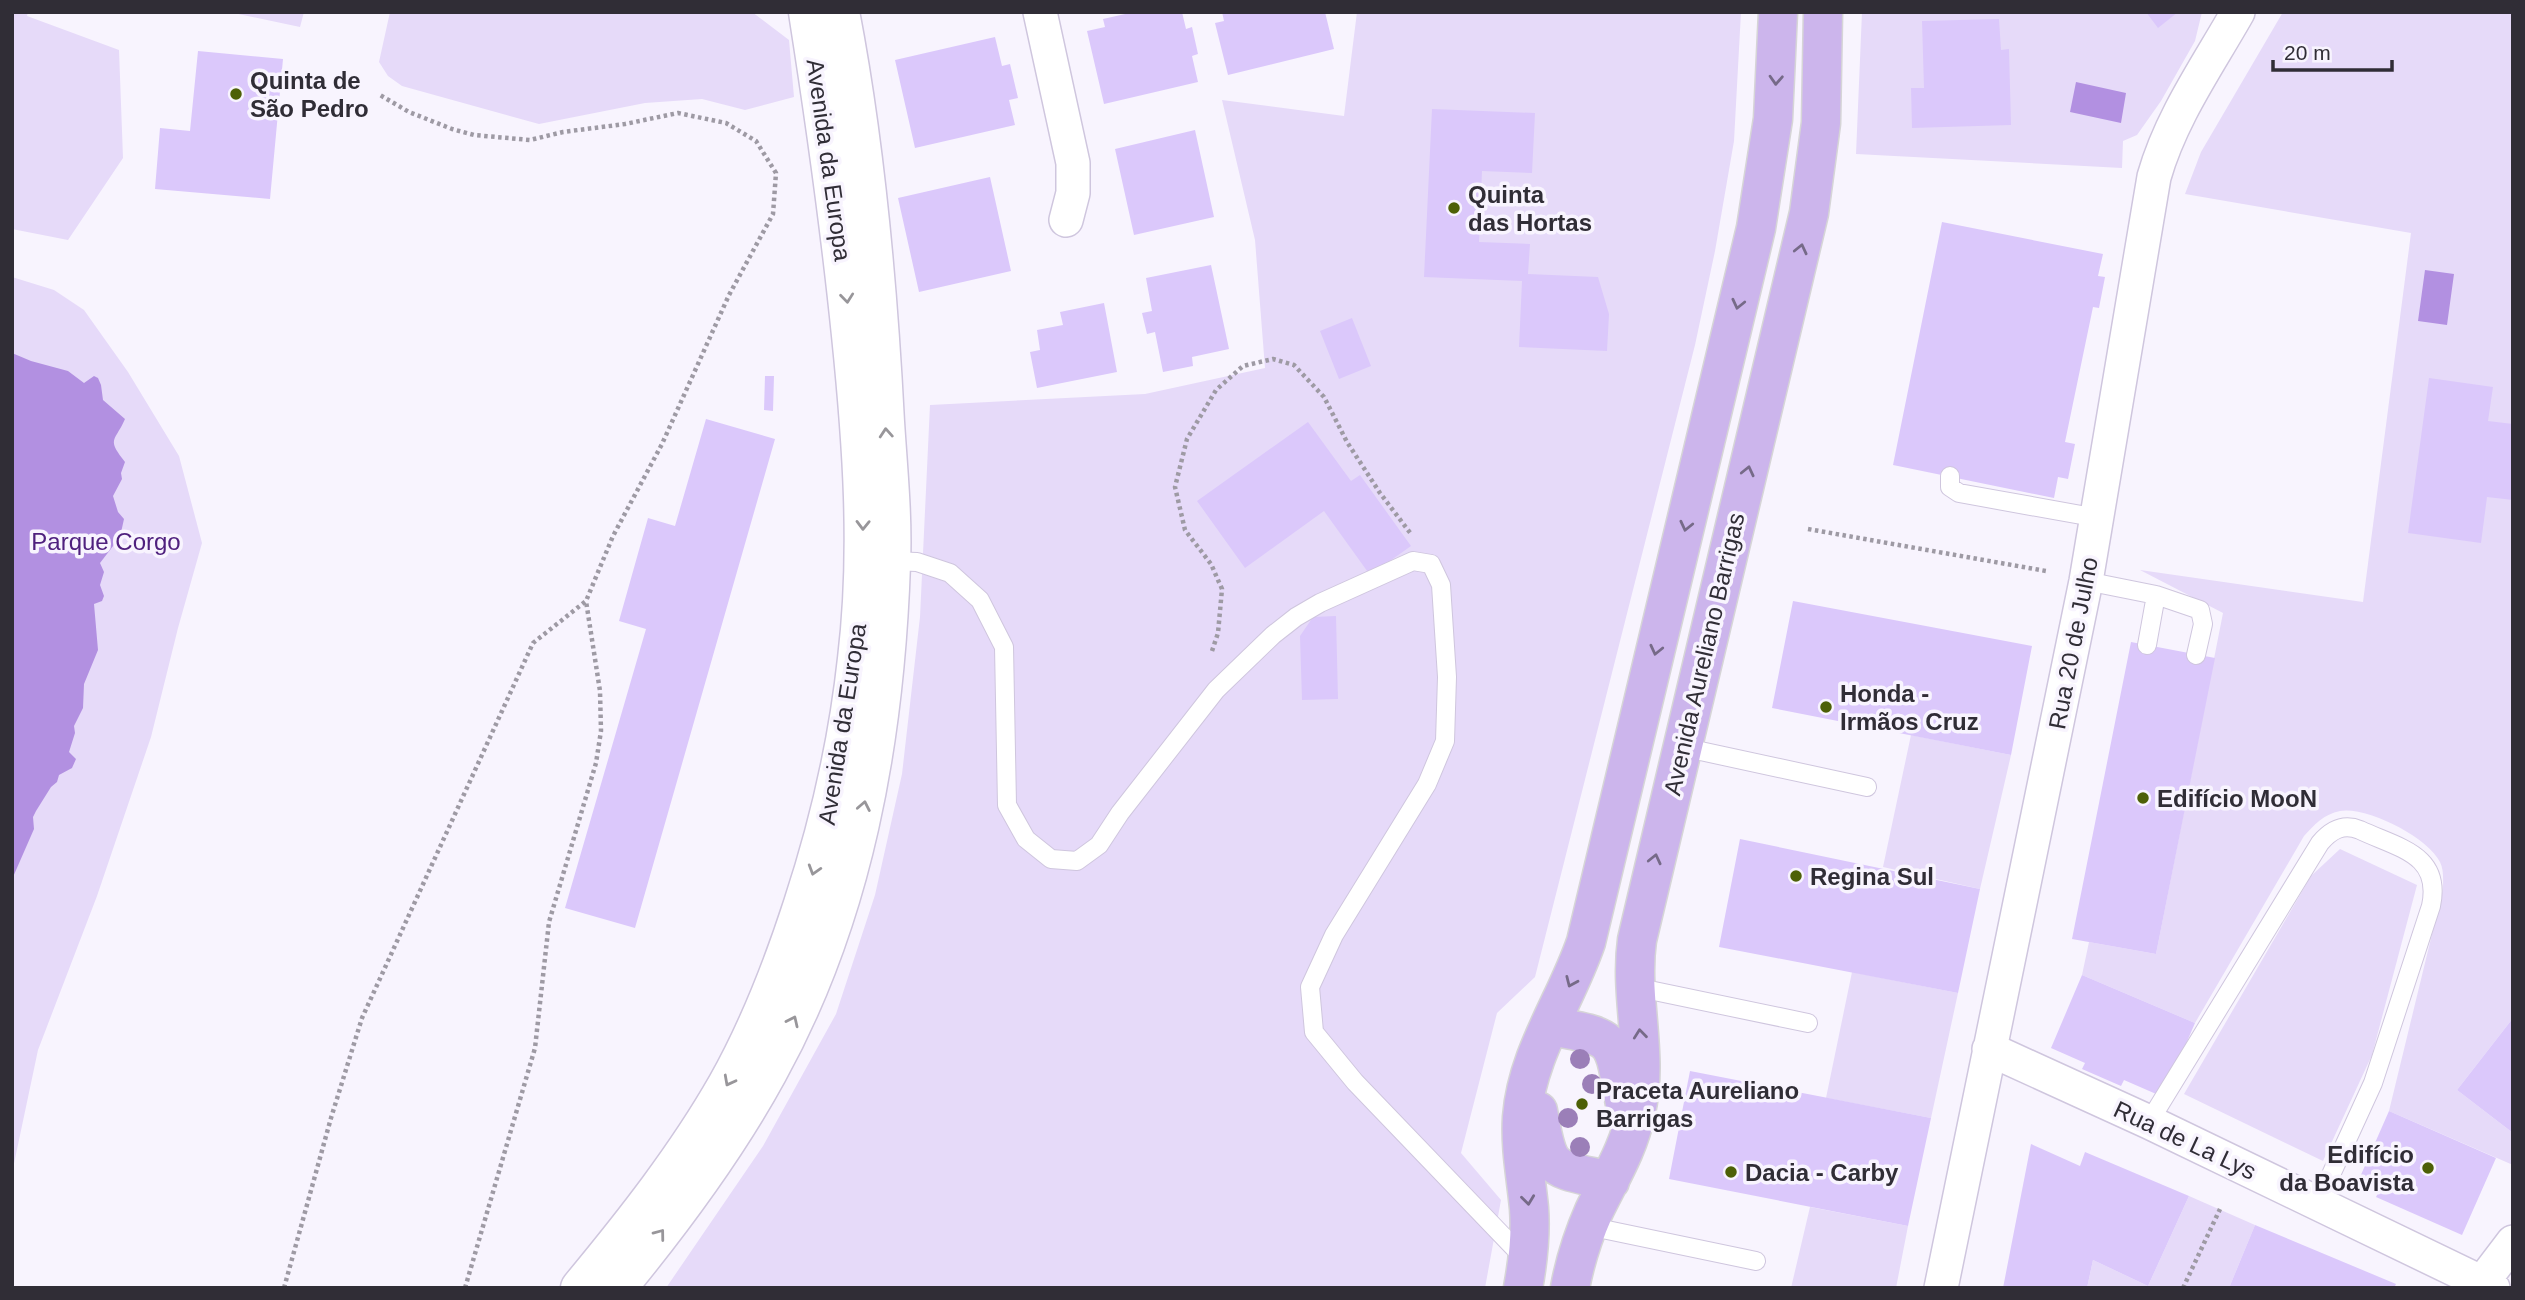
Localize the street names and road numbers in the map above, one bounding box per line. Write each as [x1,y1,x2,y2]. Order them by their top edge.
street label: Avenida da Europa [801,57,857,263]
street label: Avenida Aureliano Barrigas [1658,510,1750,798]
street label: Rua 20 de Julho [2043,555,2103,731]
street label: Avenida da Europa [813,621,871,827]
street label: Rua de La Lys [2110,1095,2260,1185]

